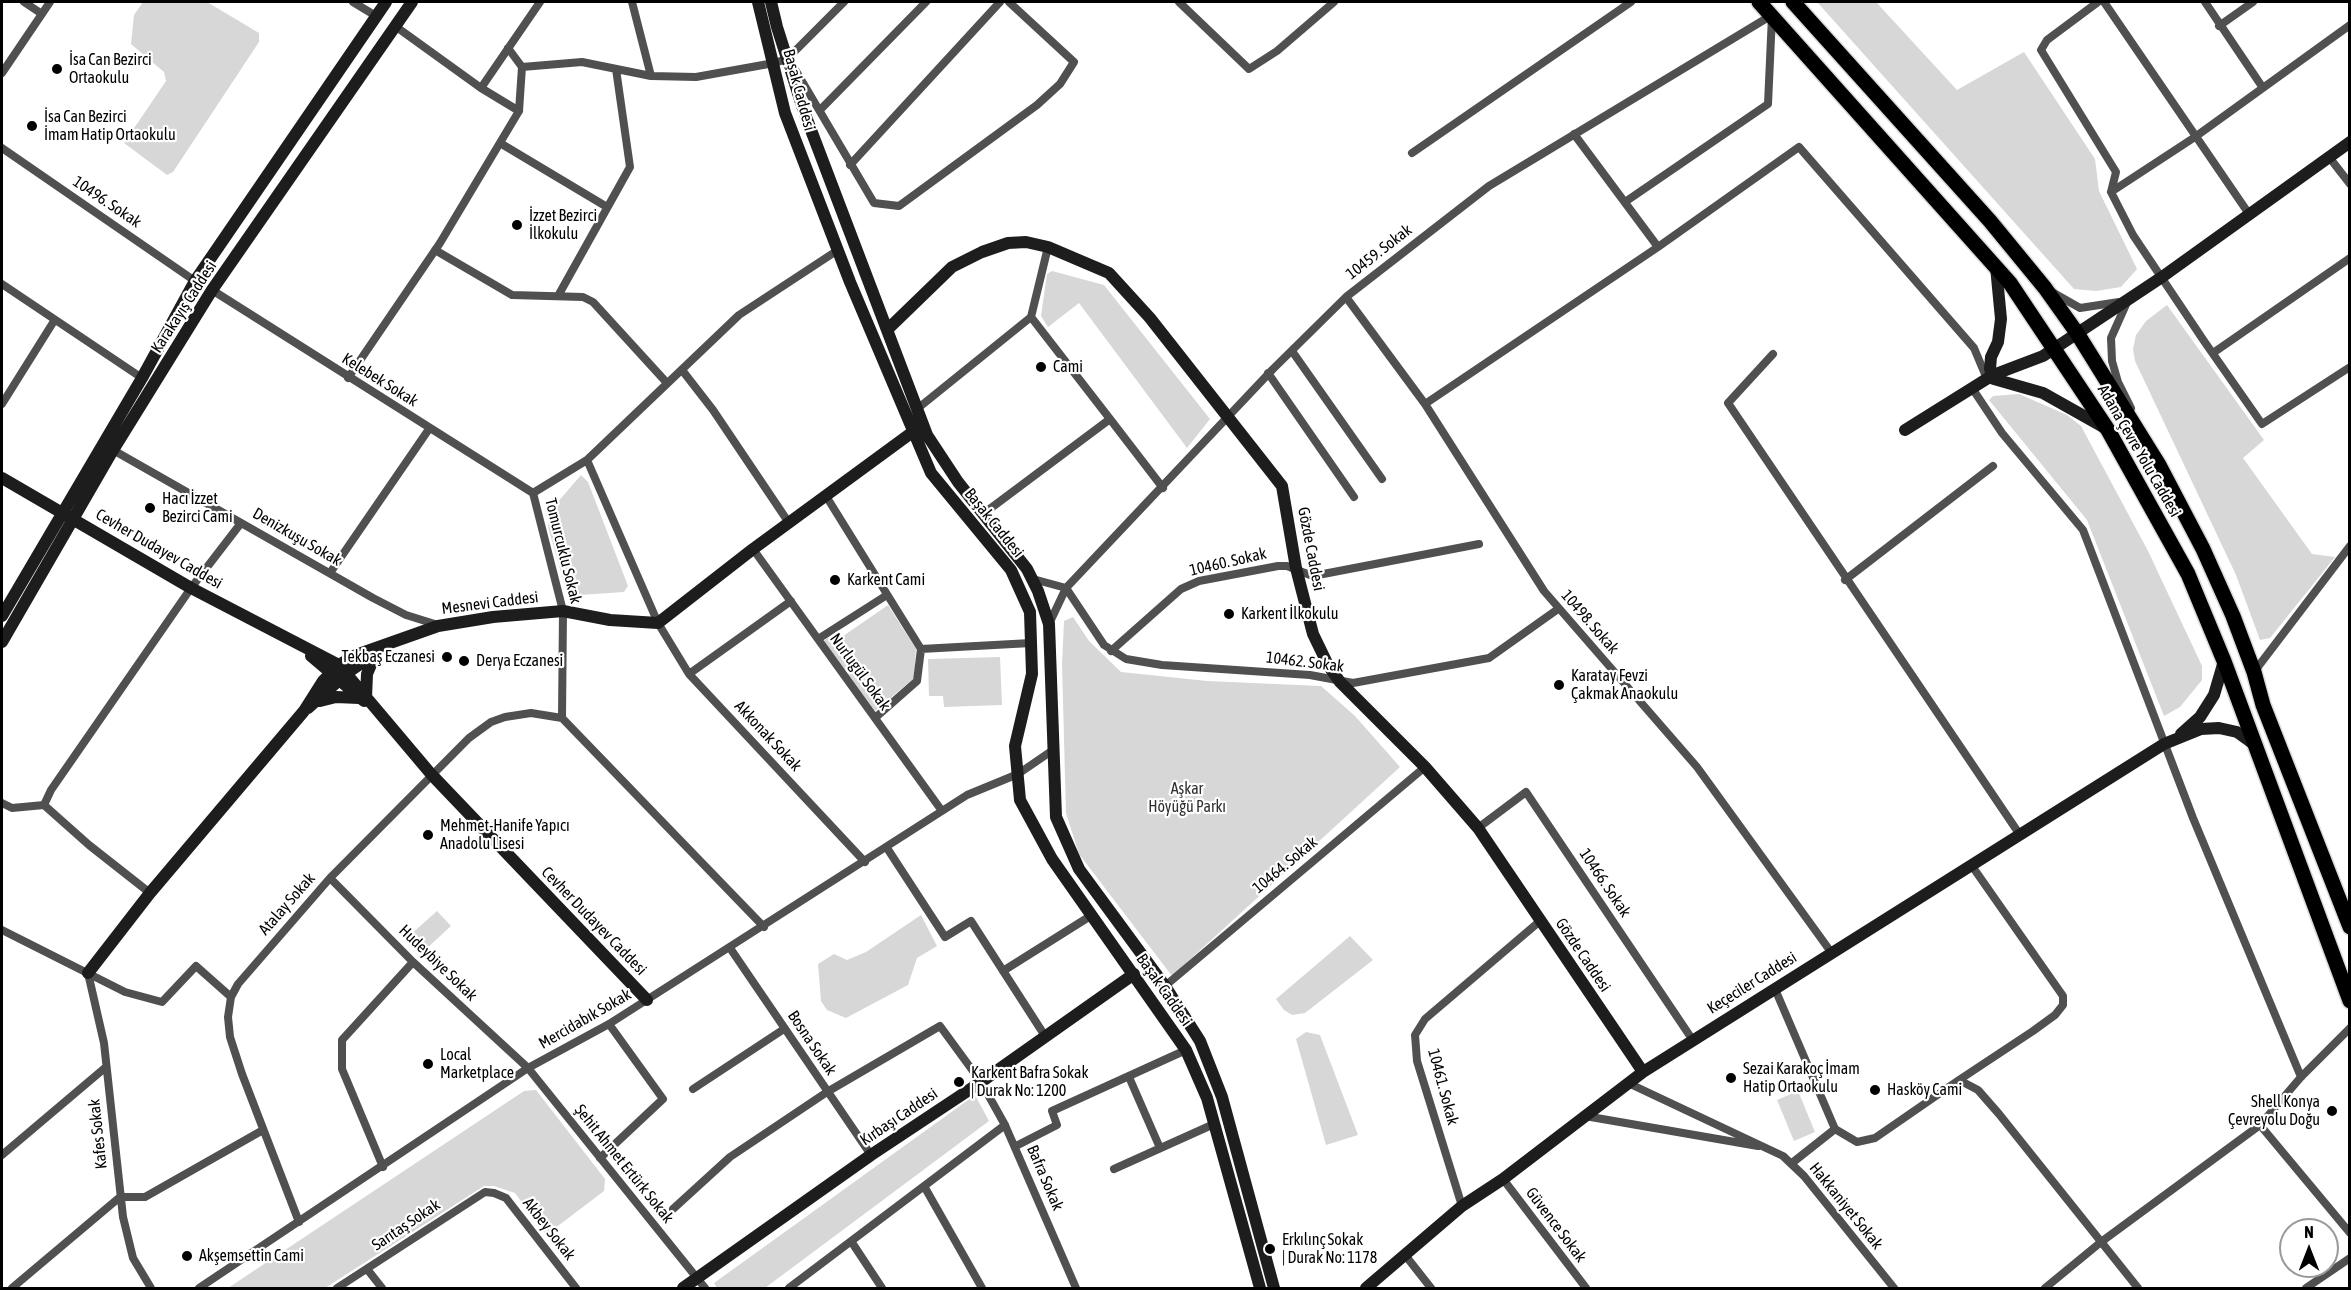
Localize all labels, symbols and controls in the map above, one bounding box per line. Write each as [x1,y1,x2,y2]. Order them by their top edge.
street label: Başak Caddesi [779,47,819,133]
place label: İsa Can Bezirci Ortaokulu [69,50,152,88]
marker: İsa Can Bezirci Ortaokulu [50,62,64,76]
place label: İsa Can Bezirci İmam Hatip Ortaokulu [44,107,176,145]
marker: İsa Can Bezirci İmam Hatip Ortaokulu [25,119,39,133]
street label: 10496. Sokak [69,172,145,232]
place label: İzzet Bezirci İlkokulu [529,206,597,244]
marker: İzzet Bezirci İlkokulu [510,218,524,232]
street label: 10459. Sokak [1342,220,1416,284]
street label: Karakayış Caddesi [147,257,221,357]
street label: Kelebek Sokak [338,349,422,411]
place label: Cami [1053,357,1083,377]
marker: Cami [1034,360,1048,374]
street label: Adana Çevre Yolu Caddesi [2093,381,2185,521]
street label: Başak Caddesi [960,484,1028,562]
place label: Hacı İzzet Bezirci Cami [162,489,233,527]
street label: Tomurcuklu Sokak [541,496,585,606]
marker: Hacı İzzet Bezirci Cami [143,501,157,515]
street label: Denizkuşu Sokak [249,504,345,570]
street label: Cevher Dudayev Caddesi [92,505,226,593]
street label: Gözde Caddesi [1293,506,1329,592]
street label: 10460. Sokak [1188,544,1268,580]
place label: Karkent Cami [847,570,925,590]
marker: Karkent Cami [828,573,842,587]
street label: 10498. Sokak [1557,586,1623,658]
street label: Mesnevi Caddesi [441,588,539,618]
place label: Karkent İlkokulu [1241,604,1339,624]
marker: Karkent İlkokulu [1222,607,1236,621]
street label: Nurlugül Sokak [826,630,894,714]
place label: Tekbaş Eczanesi [341,647,435,667]
street label: 10462. Sokak [1265,648,1345,676]
marker: Tekbaş Eczanesi [440,650,454,664]
place label: Derya Eczanesi [476,651,563,671]
marker: Derya Eczanesi [457,654,471,668]
place label: Karatay Fevzi Çakmak Anaokulu [1571,666,1678,704]
marker: Karatay Fevzi Çakmak Anaokulu [1552,678,1566,692]
street label: Akkonak Sokak [731,697,805,775]
park label: Aşkar Höyüğü Parkı [1148,779,1226,817]
place label: Mehmet-Hanife Yapıcı Anadolu Lisesi [440,816,570,854]
marker: Mehmet-Hanife Yapıcı Anadolu Lisesi [421,828,435,842]
street label: 10464. Sokak [1249,832,1321,898]
street label: 10466. Sokak [1575,845,1635,921]
street label: Cevher Dudayev Caddesi [537,863,651,979]
street label: Atalay Sokak [255,869,319,939]
street label: Gözde Caddesi [1551,914,1615,996]
street label: Hudeybiye Sokak [395,921,481,1005]
street label: Keçeciler Caddesi [1704,948,1800,1018]
street label: Başak Caddesi [1132,950,1196,1030]
street label: Mercidabık Sokak [535,985,635,1053]
street label: Bosna Sokak [783,1007,841,1079]
place label: Local Marketplace [440,1045,514,1083]
street label: 10461. Sokak [1424,1047,1462,1127]
marker: Local Marketplace [421,1057,435,1071]
place label: Sezai Karakoç İmam Hatip Ortaokulu [1743,1059,1860,1097]
place label: Karkent Bafra Sokak | Durak No: 1200 [971,1063,1088,1101]
marker: Sezai Karakoç İmam Hatip Ortaokulu [1724,1071,1738,1085]
marker: Karkent Bafra Sokak | Durak No: 1200 [952,1075,966,1089]
place label: Hasköy Cami [1887,1080,1962,1100]
marker: Hasköy Cami [1868,1083,1882,1097]
street label: Kırbaşı Caddesi [857,1084,941,1150]
place label: Shell Konya Çevreyolu Doğu [2228,1092,2320,1130]
street label: Kafes Sokak [85,1098,111,1170]
street label: Şehit Ahmet Ertürk Sokak [570,1101,678,1227]
marker: Shell Konya Çevreyolu Doğu [2325,1104,2339,1118]
street label: Bafra Sokak [1023,1142,1067,1214]
street label: Hakkaniyet Sokak [1805,1159,1887,1253]
street label: Güvence Sokak [1522,1184,1590,1266]
street label: Akbey Sokak [519,1194,579,1264]
street label: Sarıtaş Sokak [368,1195,444,1255]
north arrow [2279,1218,2339,1278]
text: N [2304,1223,2314,1241]
place label: Erkılınç Sokak | Durak No: 1178 [1282,1230,1377,1268]
marker: Erkılınç Sokak | Durak No: 1178 [1263,1242,1277,1256]
place label: Akşemsettin Cami [199,1246,304,1266]
marker: Akşemsettin Cami [180,1249,194,1263]

